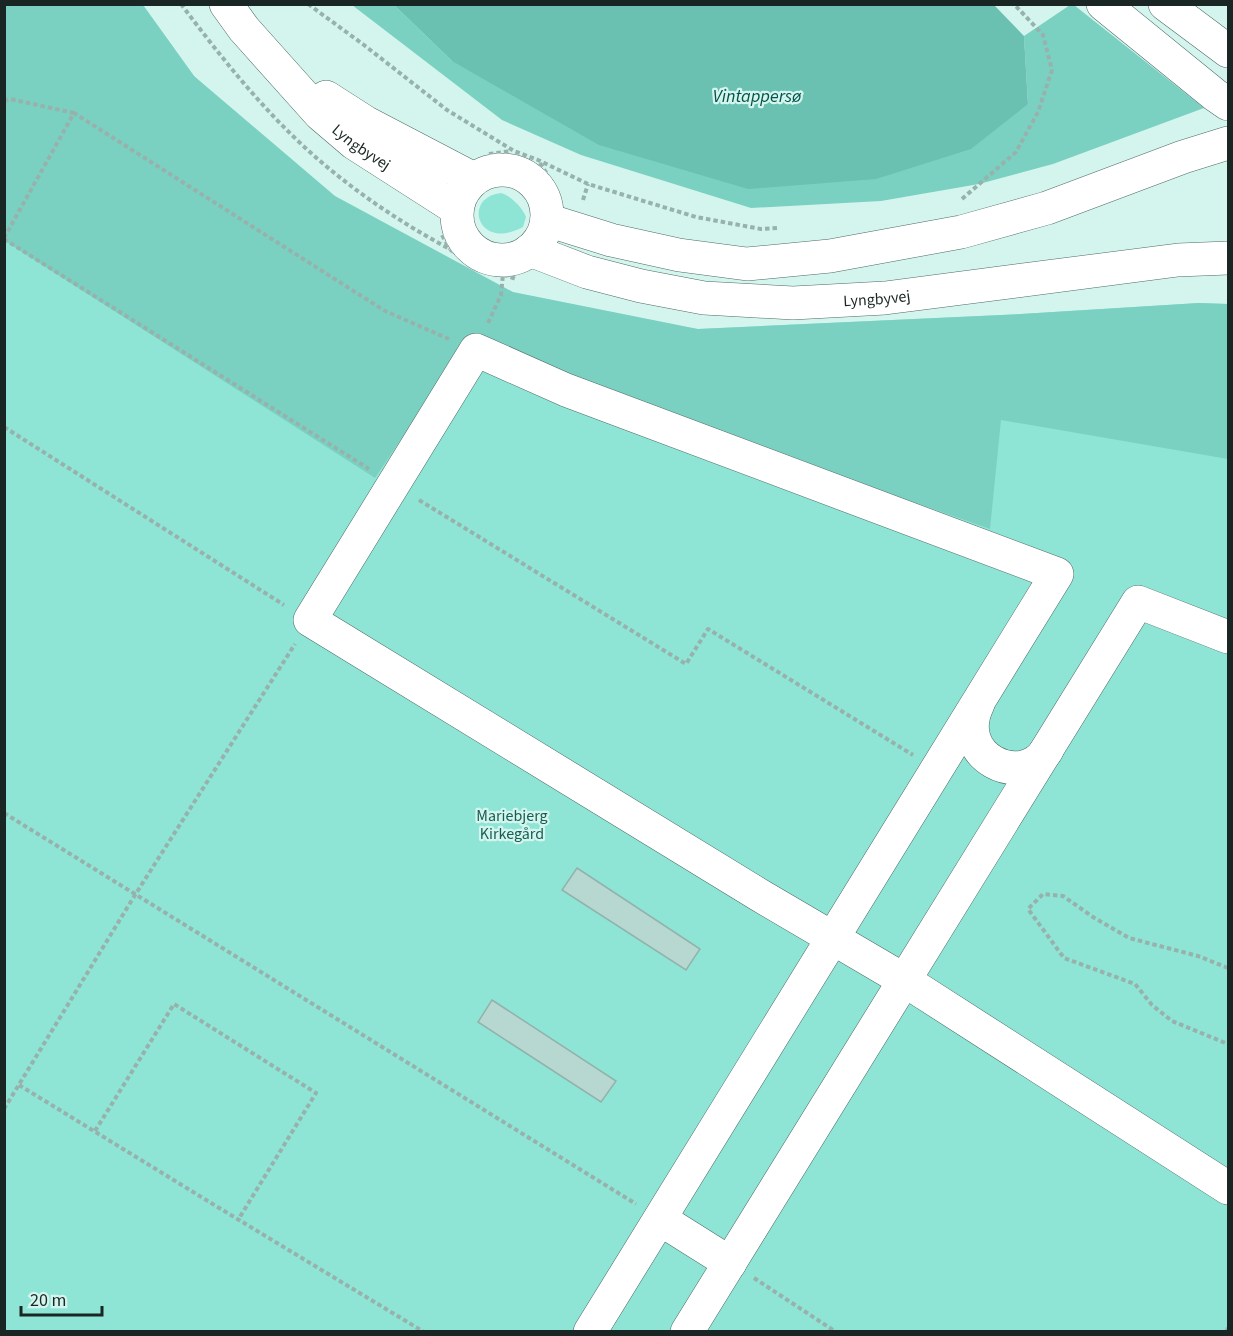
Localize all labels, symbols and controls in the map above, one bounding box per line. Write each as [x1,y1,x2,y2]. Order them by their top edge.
water label: Vintappersø [713,84,802,109]
street label: Lyngbyvej [327,119,395,176]
street label: Lyngbyvej [843,285,912,312]
park label: Mariebjerg Kirkegård [476,805,548,845]
scale bar [21,1279,102,1317]
text: 20 m [30,1288,66,1313]

